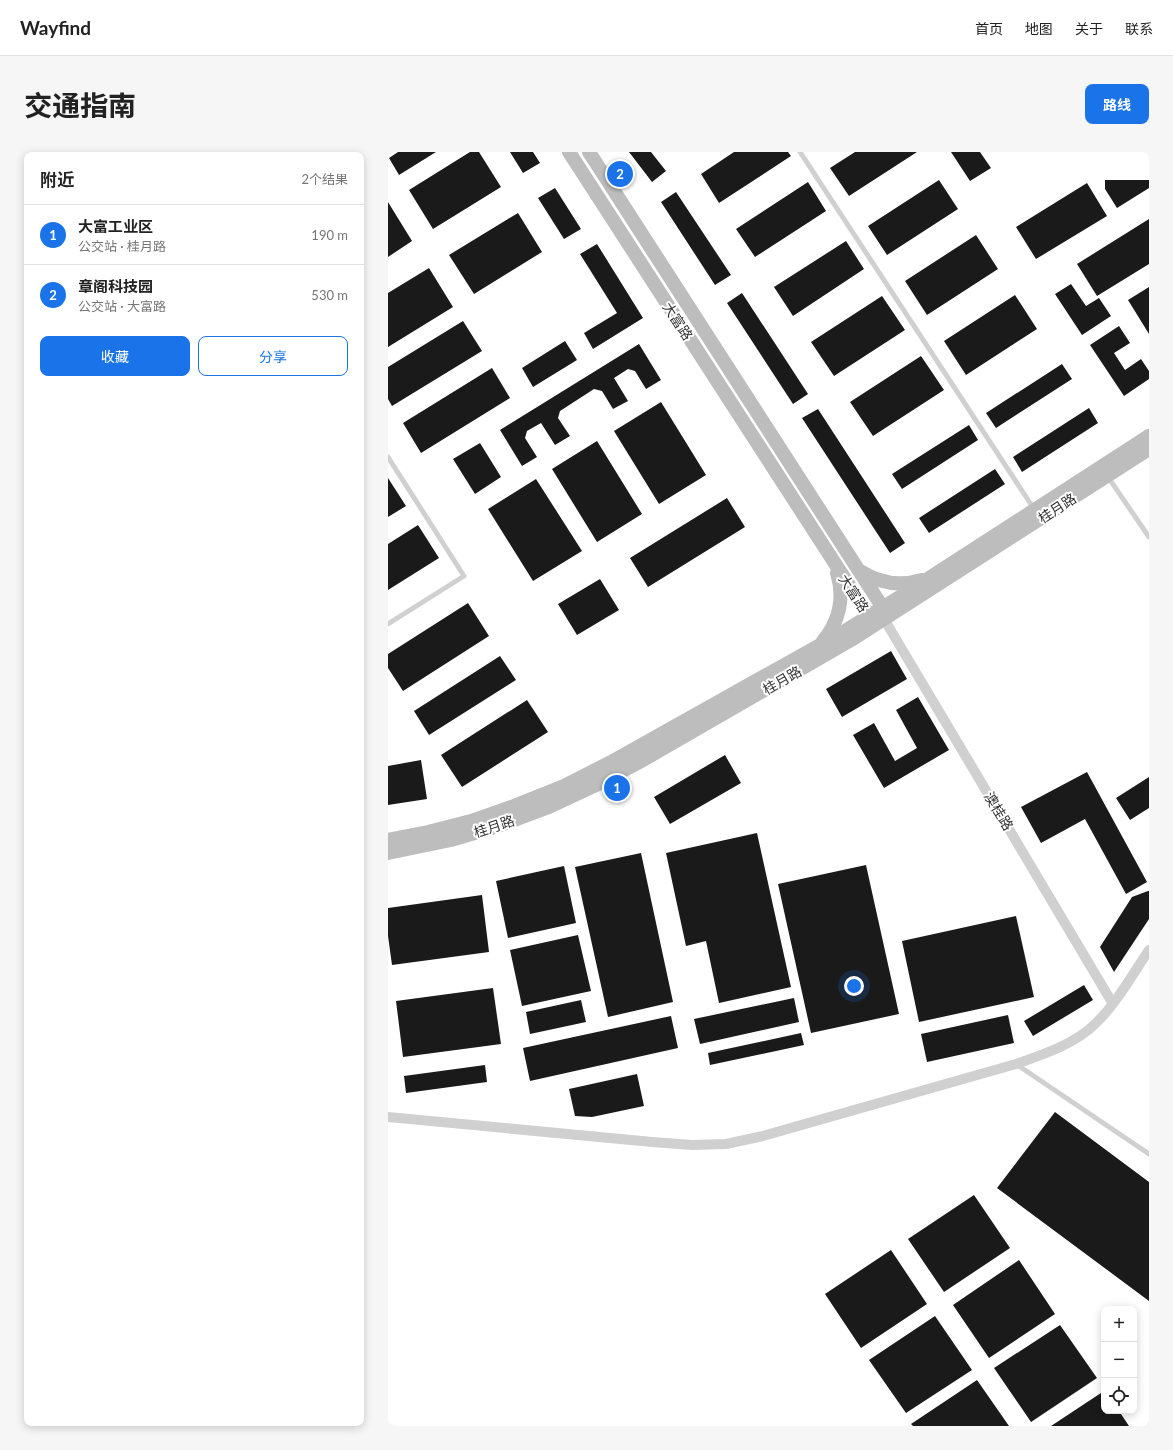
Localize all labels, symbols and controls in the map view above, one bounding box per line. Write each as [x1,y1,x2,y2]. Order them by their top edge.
text: Wayfind [20,16,91,39]
text: 首页 [975,20,1003,37]
text: 地图 [1025,20,1053,37]
text: 关于 [1075,20,1103,37]
text: 联系 [1125,20,1153,37]
button: 路线 [1085,84,1149,124]
text: 交通指南 [24,88,136,122]
pin: 2 [607,159,633,189]
text: 附近 [40,169,74,190]
text: 2个结果 [301,171,348,187]
text: 大富工业区 [78,217,153,235]
text: 1 [49,227,57,243]
text: 190 m [311,227,348,243]
text: 公交站 · 桂月路 [78,238,166,254]
text: 章阁科技园 [78,277,153,295]
text: 2 [49,287,57,303]
text: 530 m [311,287,348,303]
text: 公交站 · 大富路 [78,298,166,314]
street label: 大富路 [659,299,697,343]
button: 收藏 [40,336,190,376]
button: 分享 [198,336,348,376]
street label: 桂月路 [1035,489,1079,527]
street label: 大富路 [835,571,873,615]
street label: 桂月路 [760,662,804,698]
pin: 1 [604,773,630,803]
street label: 澳桂路 [981,789,1017,833]
street label: 桂月路 [471,811,517,841]
your location [844,976,864,996]
map controls [1101,1306,1137,1414]
button: + [1101,1306,1137,1342]
button: − [1101,1342,1137,1378]
button: locate [1101,1378,1137,1414]

